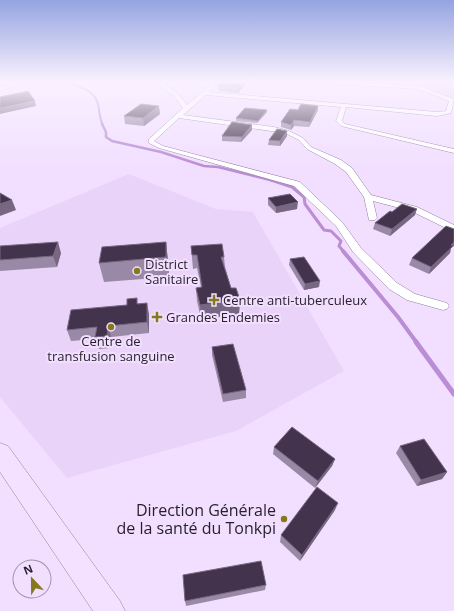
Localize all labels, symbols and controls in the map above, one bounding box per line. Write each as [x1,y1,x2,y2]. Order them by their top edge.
place label: District Sanitaire [145,255,198,288]
marker: District Sanitaire [132,266,142,276]
place label: Centre anti-tuberculeux [223,291,367,309]
marker: Centre anti-tuberculeux [208,294,220,306]
place label: Grandes Endemies [166,308,280,326]
marker: Grandes Endemies [151,311,163,323]
marker: Centre de transfusion sanguine [106,322,116,332]
place label: Centre de transfusion sanguine [47,332,175,365]
place label: Direction Générale de la santé du Tonkpi [117,499,276,539]
marker: Direction Générale de la santé du Tonkpi [279,514,289,524]
north arrow [12,559,52,599]
text: N [21,561,35,578]

